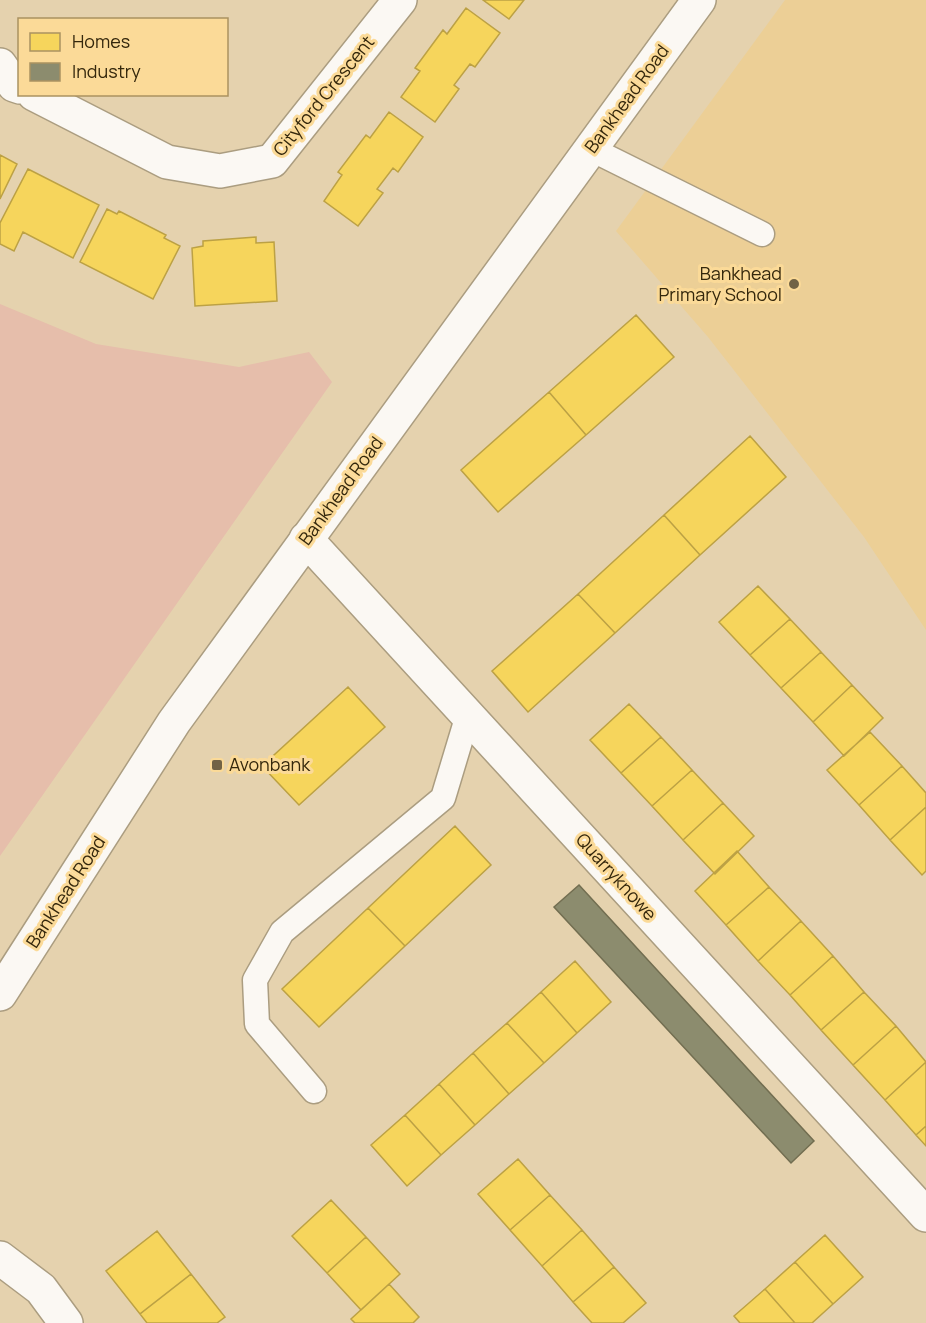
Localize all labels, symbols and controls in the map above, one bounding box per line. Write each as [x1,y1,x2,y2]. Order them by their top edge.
legend [18,18,228,96]
text: Homes [72,29,130,53]
street label: Cityford Crescent [267,30,379,161]
street label: Bankhead Road [579,39,674,157]
text: Industry [72,59,141,83]
place label: Bankhead Primary School [658,261,782,306]
marker: Bankhead Primary School [787,277,801,291]
street label: Bankhead Road [293,431,388,549]
place label: Avonbank [229,752,311,776]
marker: Avonbank [210,758,224,772]
street label: Quarryknowe [571,827,662,925]
street label: Bankhead Road [20,831,110,952]

